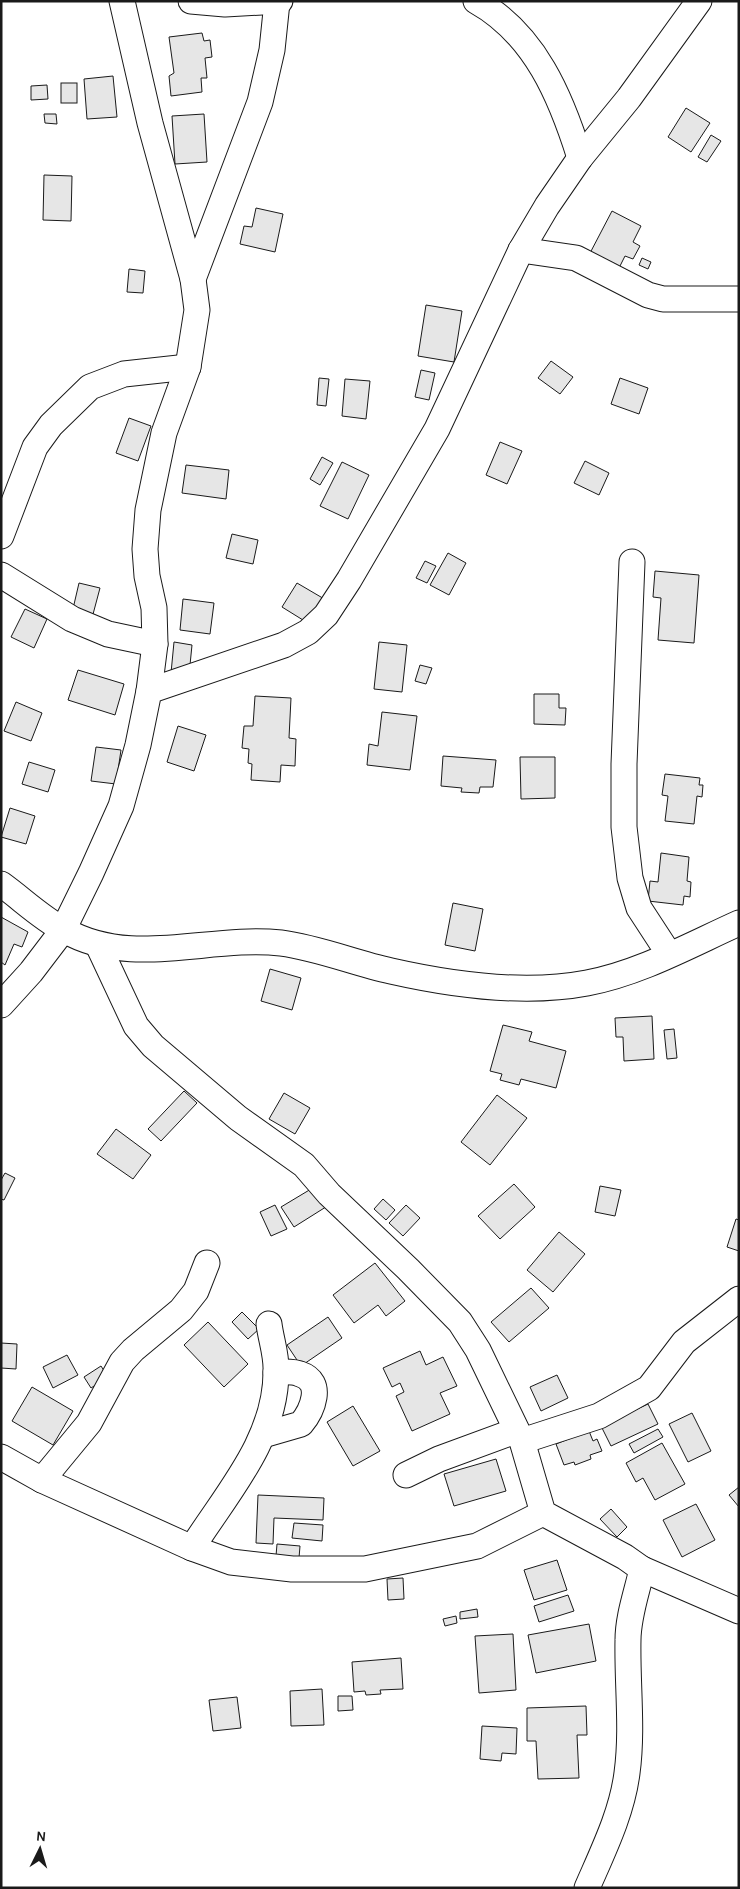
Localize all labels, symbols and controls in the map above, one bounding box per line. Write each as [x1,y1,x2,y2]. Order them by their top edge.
north arrow [15,1824,65,1874]
text: N [35,1828,47,1845]

